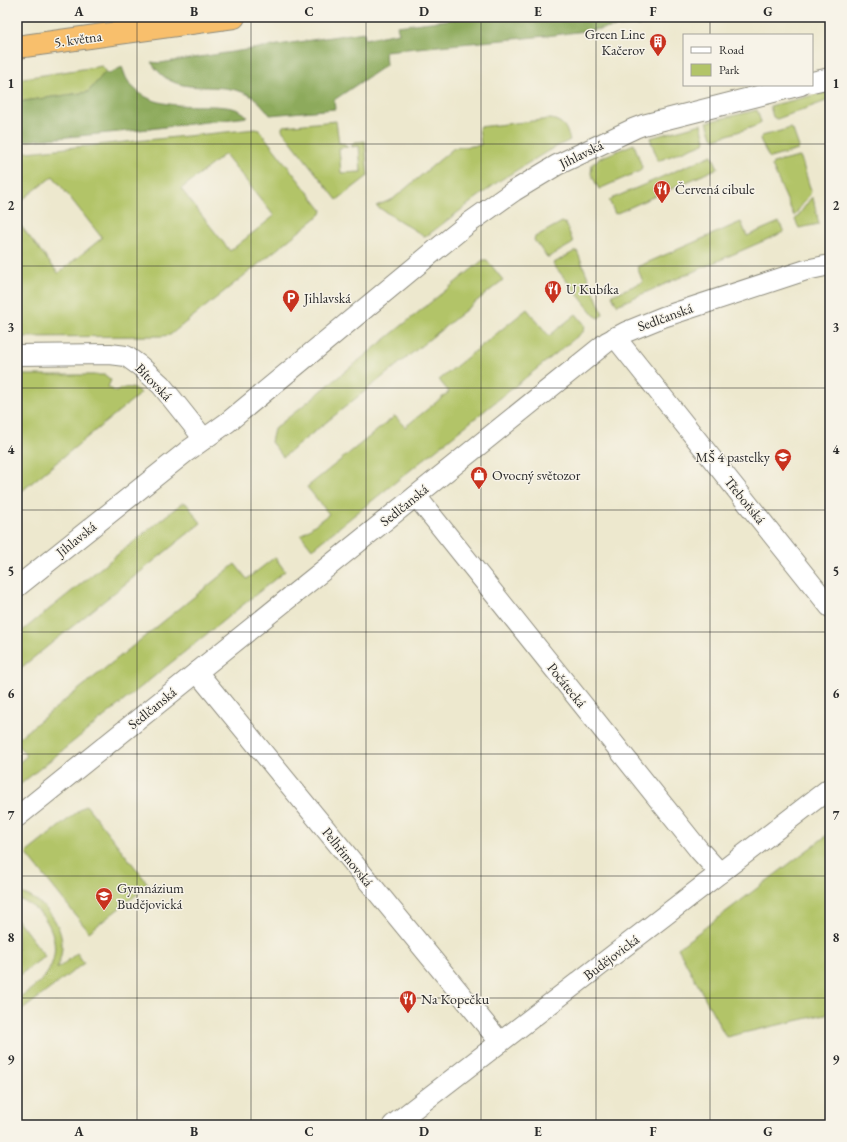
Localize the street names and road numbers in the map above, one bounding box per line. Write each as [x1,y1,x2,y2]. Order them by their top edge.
street label: 5. května [53,27,103,51]
street label: Jihlavská [555,135,606,173]
street label: Sedlčanská [635,299,695,335]
street label: Bítovská [132,359,177,405]
street label: Třeboňská [720,472,770,528]
street label: Sedlčanská [376,480,432,530]
street label: Jihlavská [51,517,100,561]
street label: Počátecká [543,659,591,711]
street label: Sedlčanská [124,683,180,733]
street label: Pelhřimovská [318,824,378,891]
street label: Budějovická [579,930,643,984]

